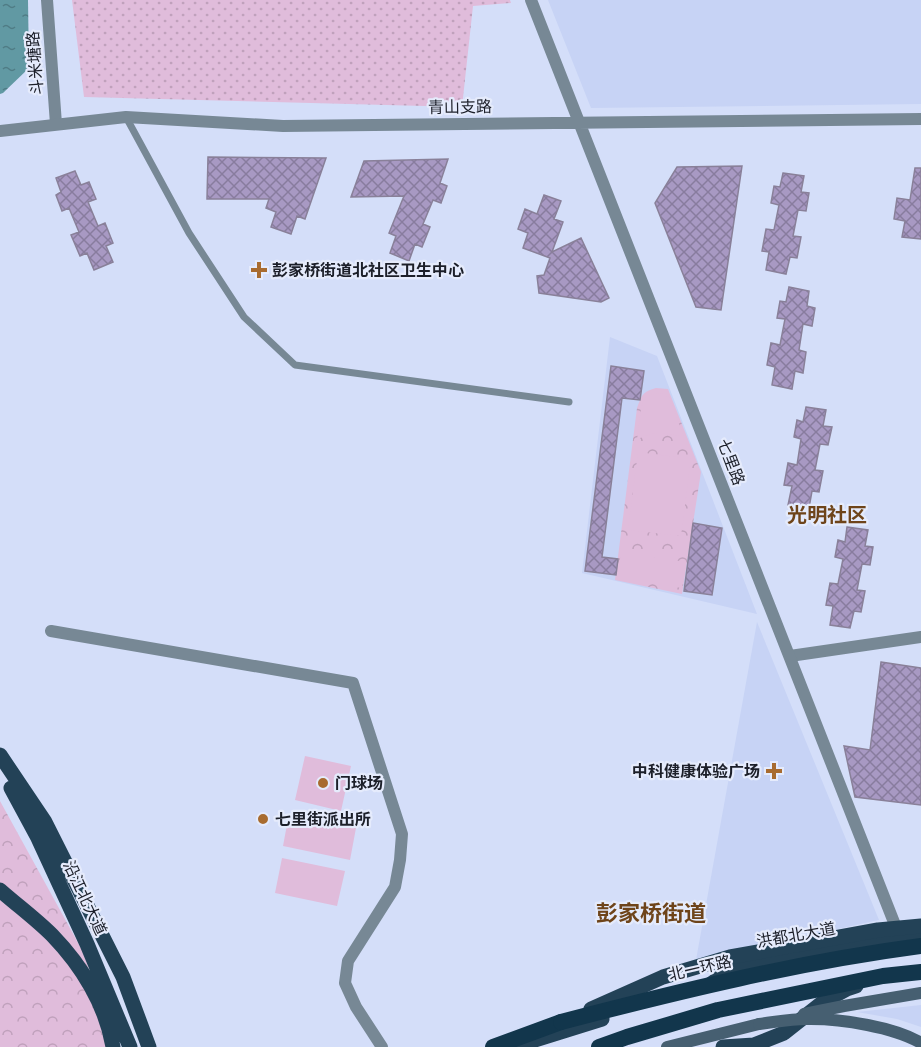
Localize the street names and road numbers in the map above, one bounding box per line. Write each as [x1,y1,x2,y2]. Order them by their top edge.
street label: 斗米塘路 [23,30,47,96]
street label: 青山支路 [428,97,492,117]
street label: 七里路 [714,436,748,488]
street label: 沿江北大道 [59,858,111,938]
street label: 洪都北大道 [755,919,837,951]
street label: 北一环路 [667,952,733,984]

